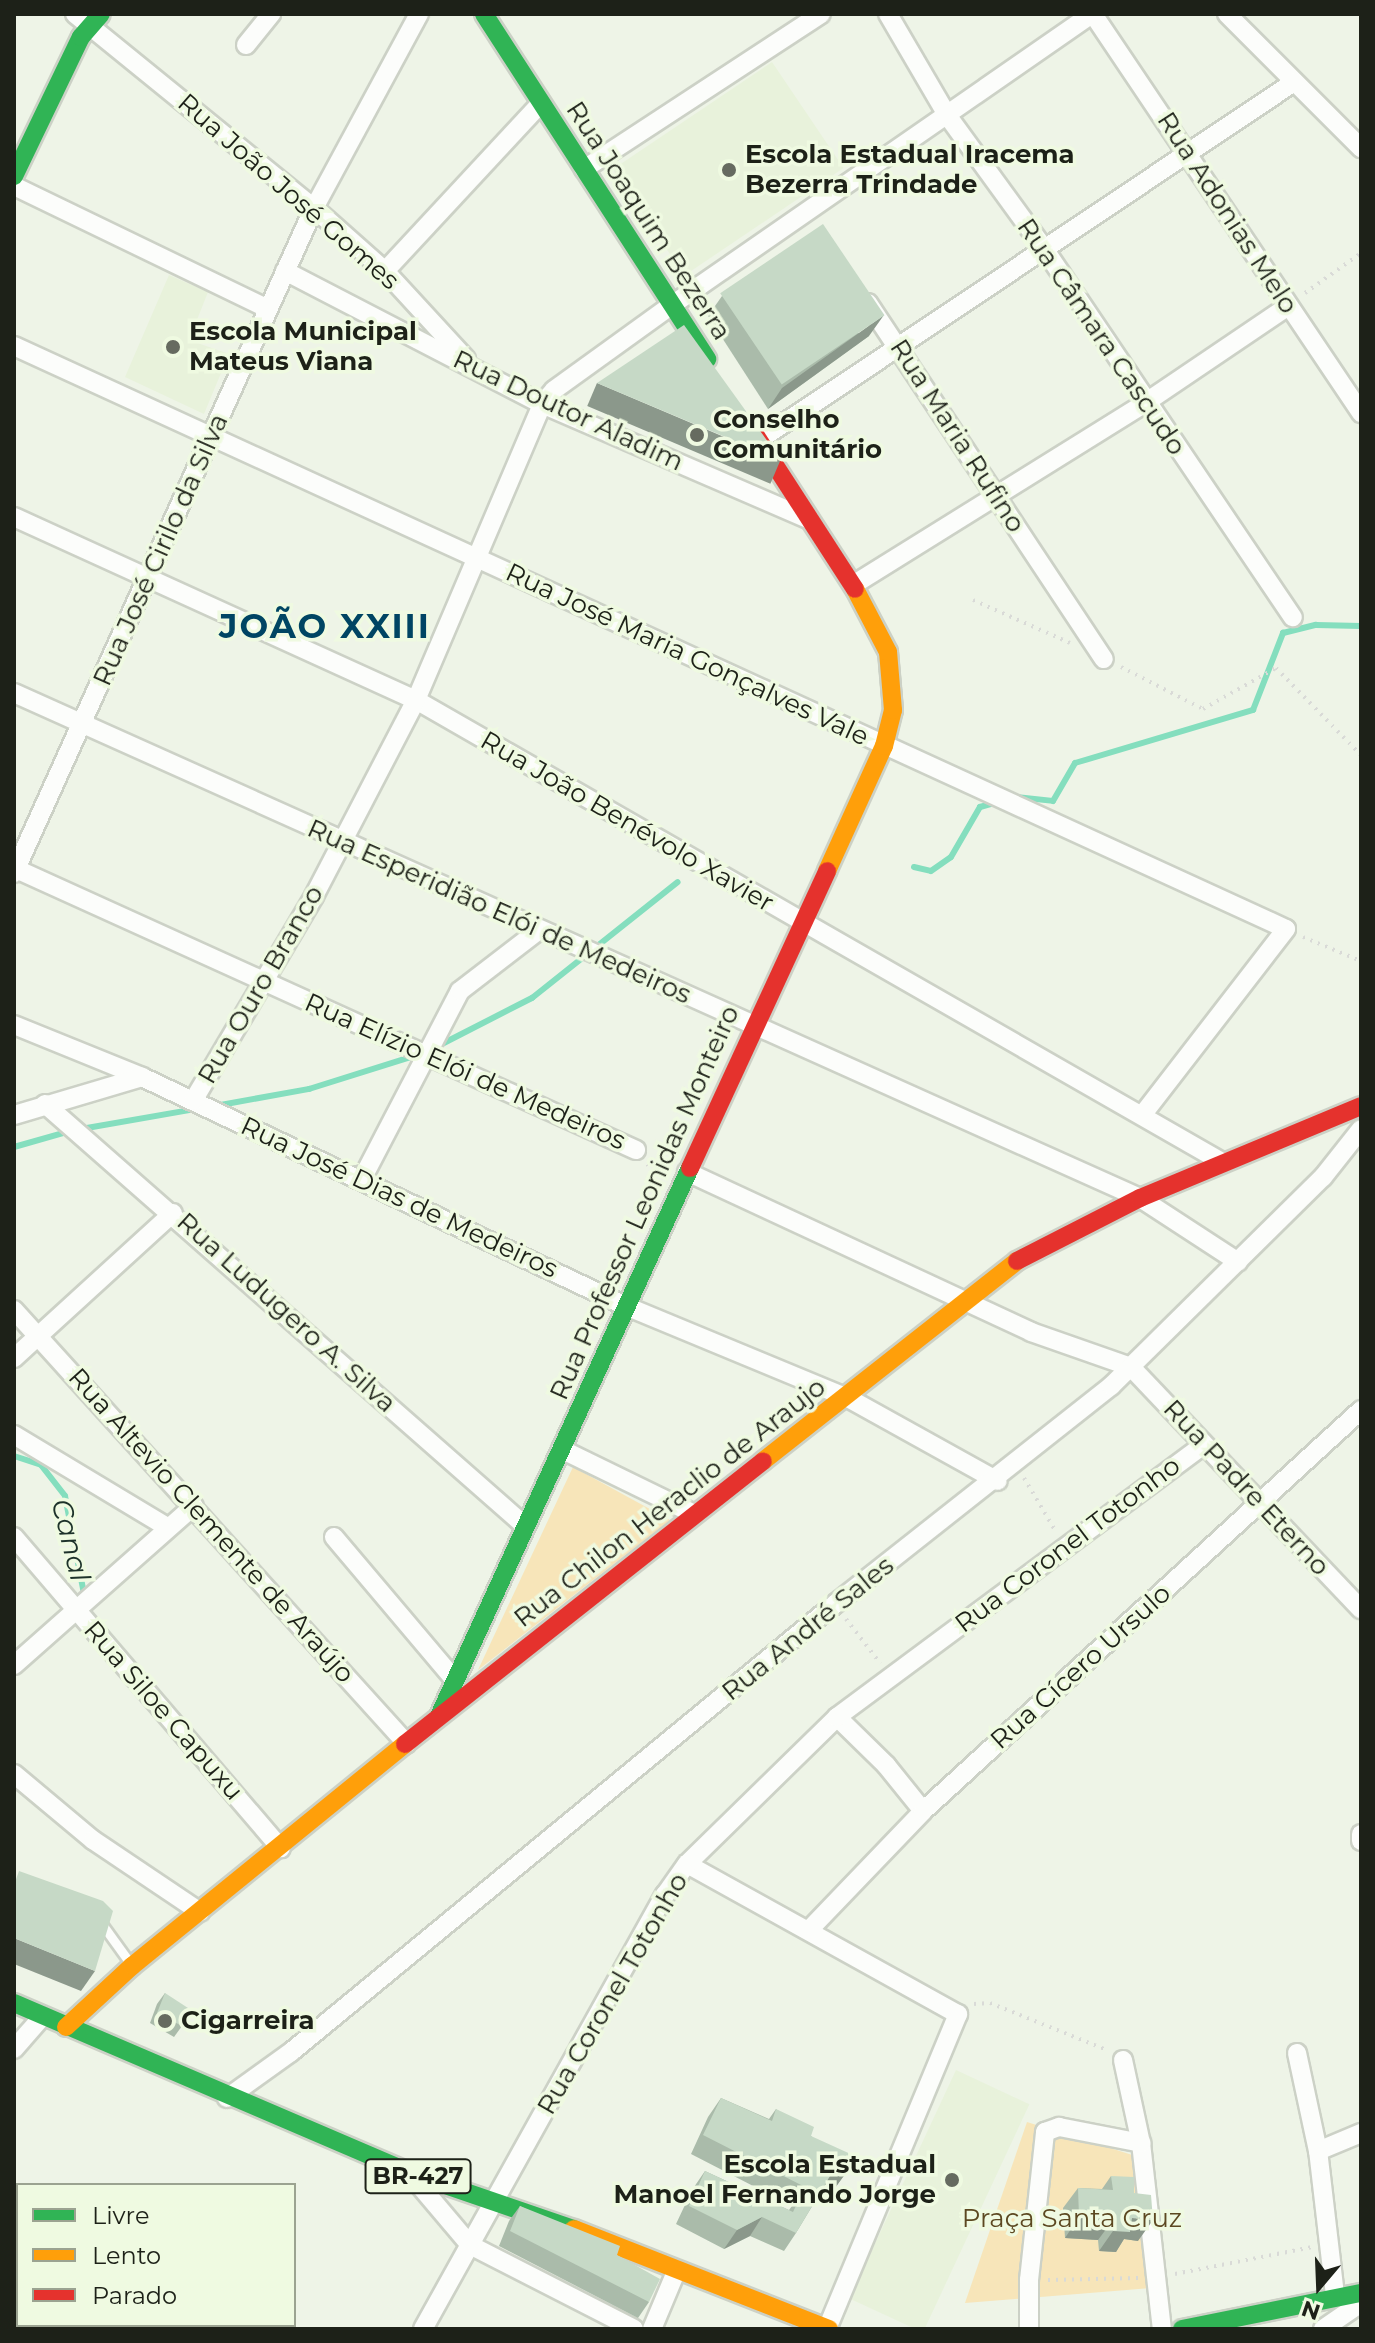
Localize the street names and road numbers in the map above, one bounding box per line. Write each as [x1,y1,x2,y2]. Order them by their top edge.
street label: Rua João José Gomes [171,87,405,297]
street label: Rua Joaquim Bezerra [559,96,737,346]
street label: Rua Adonias Melo [1150,106,1304,320]
street label: Rua Câmara Cascudo [1010,213,1192,461]
street label: Rua Maria Rufino [883,334,1031,538]
street label: Rua Doutor Aladim [448,344,688,478]
street label: Rua José Cirilo da Silva [87,409,235,691]
street label: Rua José Maria Gonçalves Vale [500,557,874,753]
street label: Rua João Benévolo Xavier [475,725,779,919]
street label: Rua Esperidião Elói de Medeiros [302,813,696,1011]
street label: Rua Ouro Branco [192,880,330,1090]
street label: Rua Elízio Elói de Medeiros [300,987,630,1157]
street label: Rua Professor Leonidas Monteiro [544,1001,746,1405]
street label: Rua José Dias de Medeiros [235,1111,563,1285]
street label: Rua Ludugero A. Silva [170,1207,402,1419]
street label: Rua Altevio Clemente de Araújo [61,1362,361,1690]
street label: Rua Chilon Heraclio de Araujo [508,1372,832,1634]
street label: Rua Padre Eterno [1156,1394,1336,1582]
street label: Rua Coronel Totonho [949,1450,1187,1640]
street label: Rua André Sales [716,1550,900,1708]
street label: Rua Cícero Ursulo [985,1578,1177,1756]
street label: Rua Siloe Capuxu [77,1615,249,1807]
street label: Rua Coronel Totonho [531,1868,695,2120]
road number: BR-427 [364,2156,472,2196]

